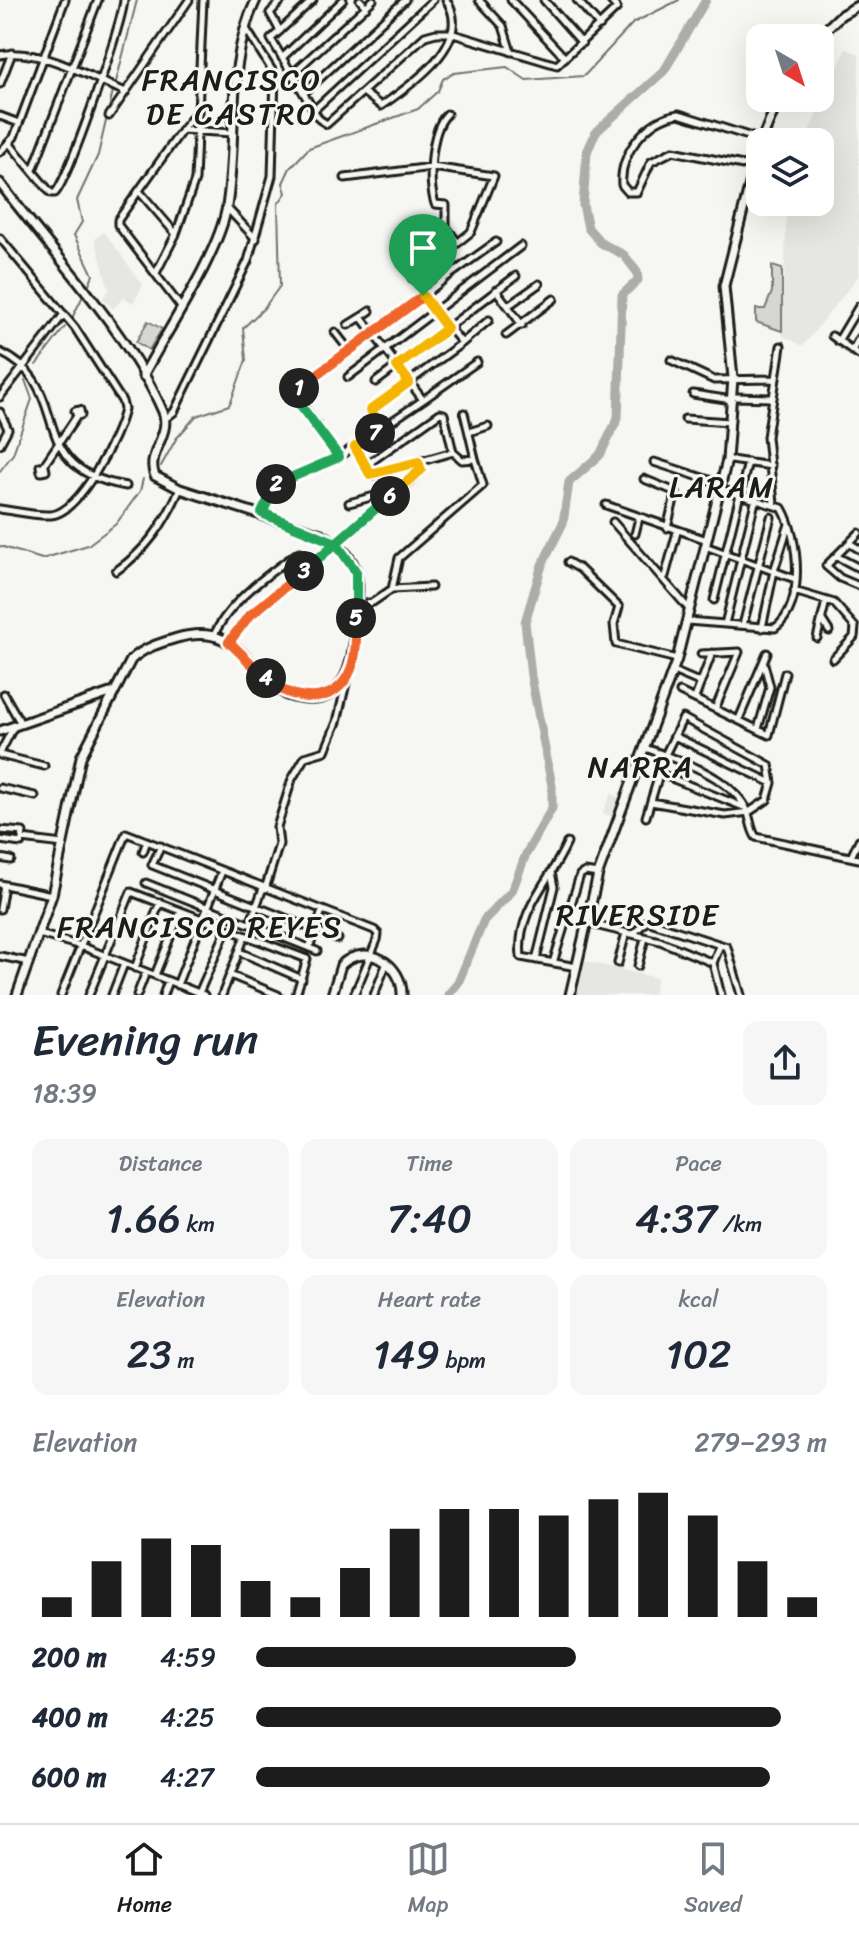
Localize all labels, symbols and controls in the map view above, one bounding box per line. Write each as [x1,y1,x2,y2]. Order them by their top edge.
north arrow [746,24,834,112]
map controls [746,24,834,216]
district label: FRANCISCO DE CASTRO [142,53,322,141]
button: layers [746,128,834,216]
pin [389,214,457,296]
icon: arrive [401,226,445,270]
pin: 1 [279,368,319,408]
text: 1 [294,368,304,407]
pin: 7 [355,413,395,453]
text: 7 [369,413,381,452]
district label: LARAM [669,460,775,514]
pin: 2 [256,464,296,504]
text: 2 [270,464,282,503]
pin: 6 [370,476,410,516]
text: 6 [384,476,396,515]
pin: 3 [284,551,324,591]
text: 3 [298,551,310,590]
pin: 5 [336,598,376,638]
text: 5 [349,598,363,637]
pin: 4 [246,658,286,698]
text: 4 [259,658,273,697]
district label: NARRA [588,740,694,794]
district label: RIVERSIDE [556,888,720,942]
district label: FRANCISCO REYES [57,900,343,954]
text: Evening run [32,1001,258,1079]
button: share [743,1021,827,1105]
text: 18:39 [32,1070,97,1116]
text: Distance [119,1144,202,1183]
text: Time [406,1144,453,1183]
text: Pace [675,1144,722,1183]
text: 1.66 [106,1183,181,1254]
text: 7:40 [387,1183,472,1254]
text: 4:37 [635,1183,717,1254]
text: km [181,1205,215,1244]
text: /km [717,1205,762,1244]
text: Elevation [116,1280,205,1319]
text: Heart rate [378,1280,481,1319]
text: kcal [679,1280,718,1319]
text: 23 [127,1319,172,1390]
text: 149 [373,1319,440,1390]
text: 102 [666,1319,731,1390]
text: m [172,1341,194,1380]
text: bpm [440,1341,486,1380]
text: Elevation [32,1419,137,1465]
text: 279–293 m [694,1419,827,1465]
text: 200 m [32,1634,107,1680]
text: 4:59 [160,1634,216,1680]
text: 400 m [32,1694,108,1740]
text: 4:25 [160,1694,215,1740]
text: 600 m [32,1754,106,1800]
text: 4:27 [160,1754,214,1800]
tab: Home [117,1837,172,1924]
tab: Map [406,1837,450,1924]
tab: Saved [684,1837,742,1924]

